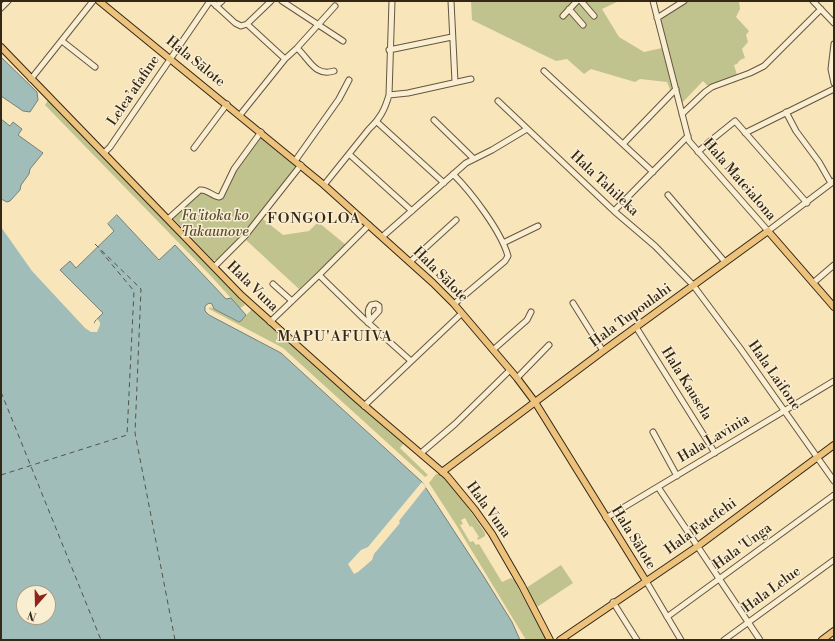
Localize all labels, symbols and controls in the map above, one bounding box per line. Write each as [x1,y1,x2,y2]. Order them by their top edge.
street label: Hala Sālote [162,33,228,91]
street label: Lelea’afafine [104,53,164,129]
street label: Hala Mateialona [699,136,779,224]
street label: Hala Tahileka [566,148,642,220]
park label: Fa'itoka ko Takaunove [181,209,249,242]
district label: FONGOLOA [267,210,361,228]
street label: Hala Sālote [409,244,471,306]
street label: Hala Vuna [223,258,281,316]
street label: Hala Tupoulahi [587,281,675,351]
district label: MAPU'AFUIVA [277,328,393,346]
street label: Hala Laifone [744,338,804,414]
street label: Hala Kausela [657,344,715,424]
street label: Hala Lavinia [675,411,753,467]
street label: Hala Vuna [462,479,514,541]
street label: Hala Fatefehi [662,495,740,559]
street label: Hala Sālote [607,503,659,573]
street label: Hala 'Unga [710,520,776,574]
street label: Hala Lelue [740,563,804,617]
north arrow [16,585,56,625]
text: N [26,607,39,623]

